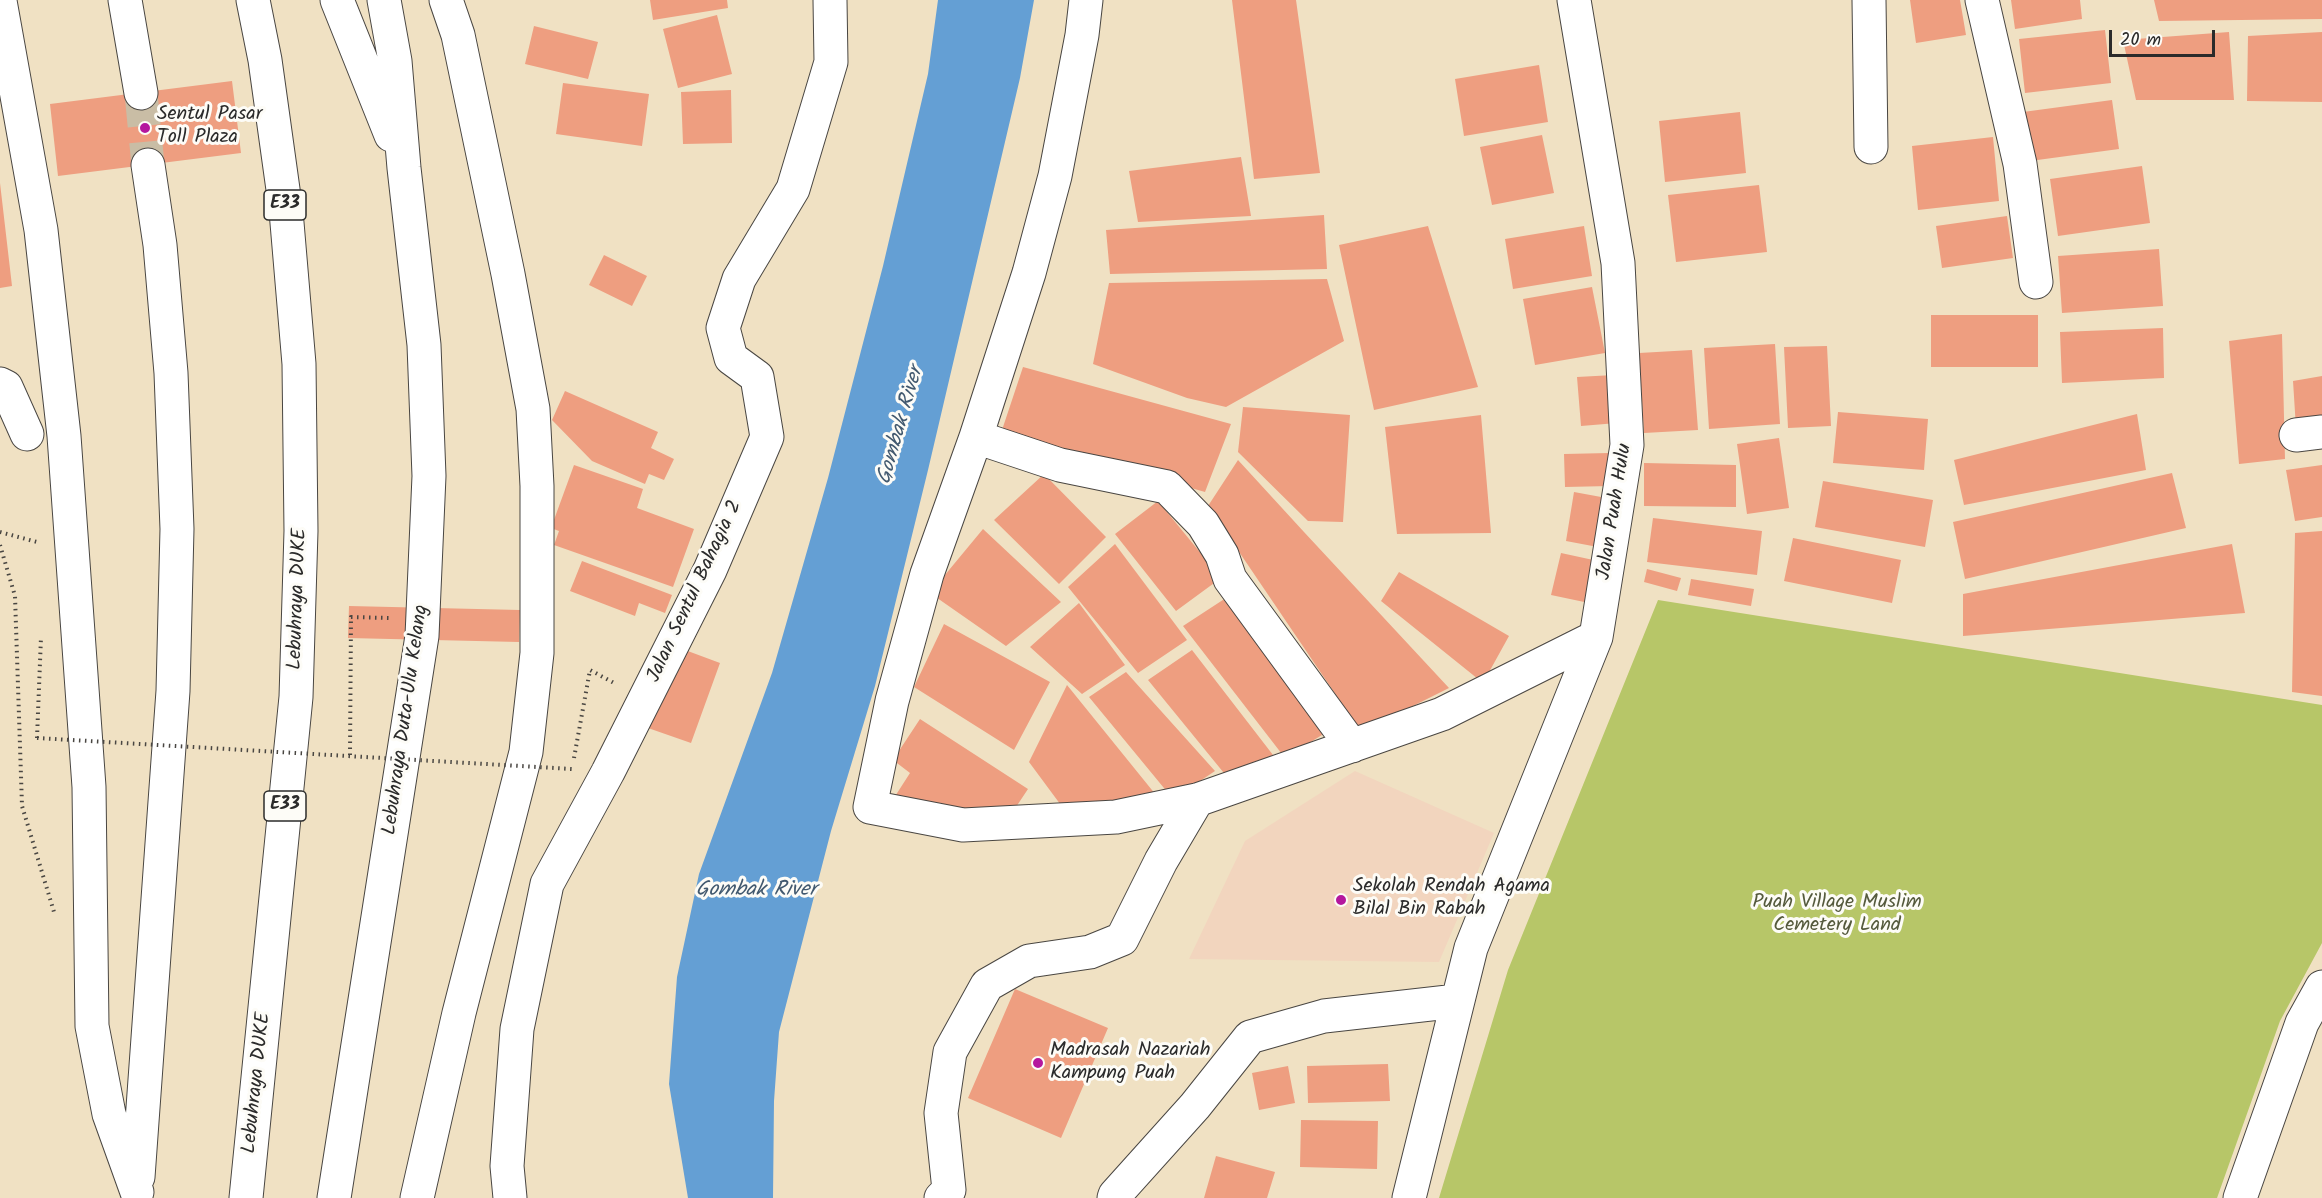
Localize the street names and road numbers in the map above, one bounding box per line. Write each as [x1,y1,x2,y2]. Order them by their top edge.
road number: E33 [264,190,306,220]
street label: Jalan Puah Hulu [1593,442,1639,582]
street label: Jalan Sentul Bahagia 2 [643,497,749,687]
street label: Lebuhraya DUKE [285,528,313,670]
street label: Lebuhraya Duta-Ulu Kelang [379,603,435,837]
road number: E33 [264,791,306,821]
street label: Lebuhraya DUKE [239,1011,277,1155]

